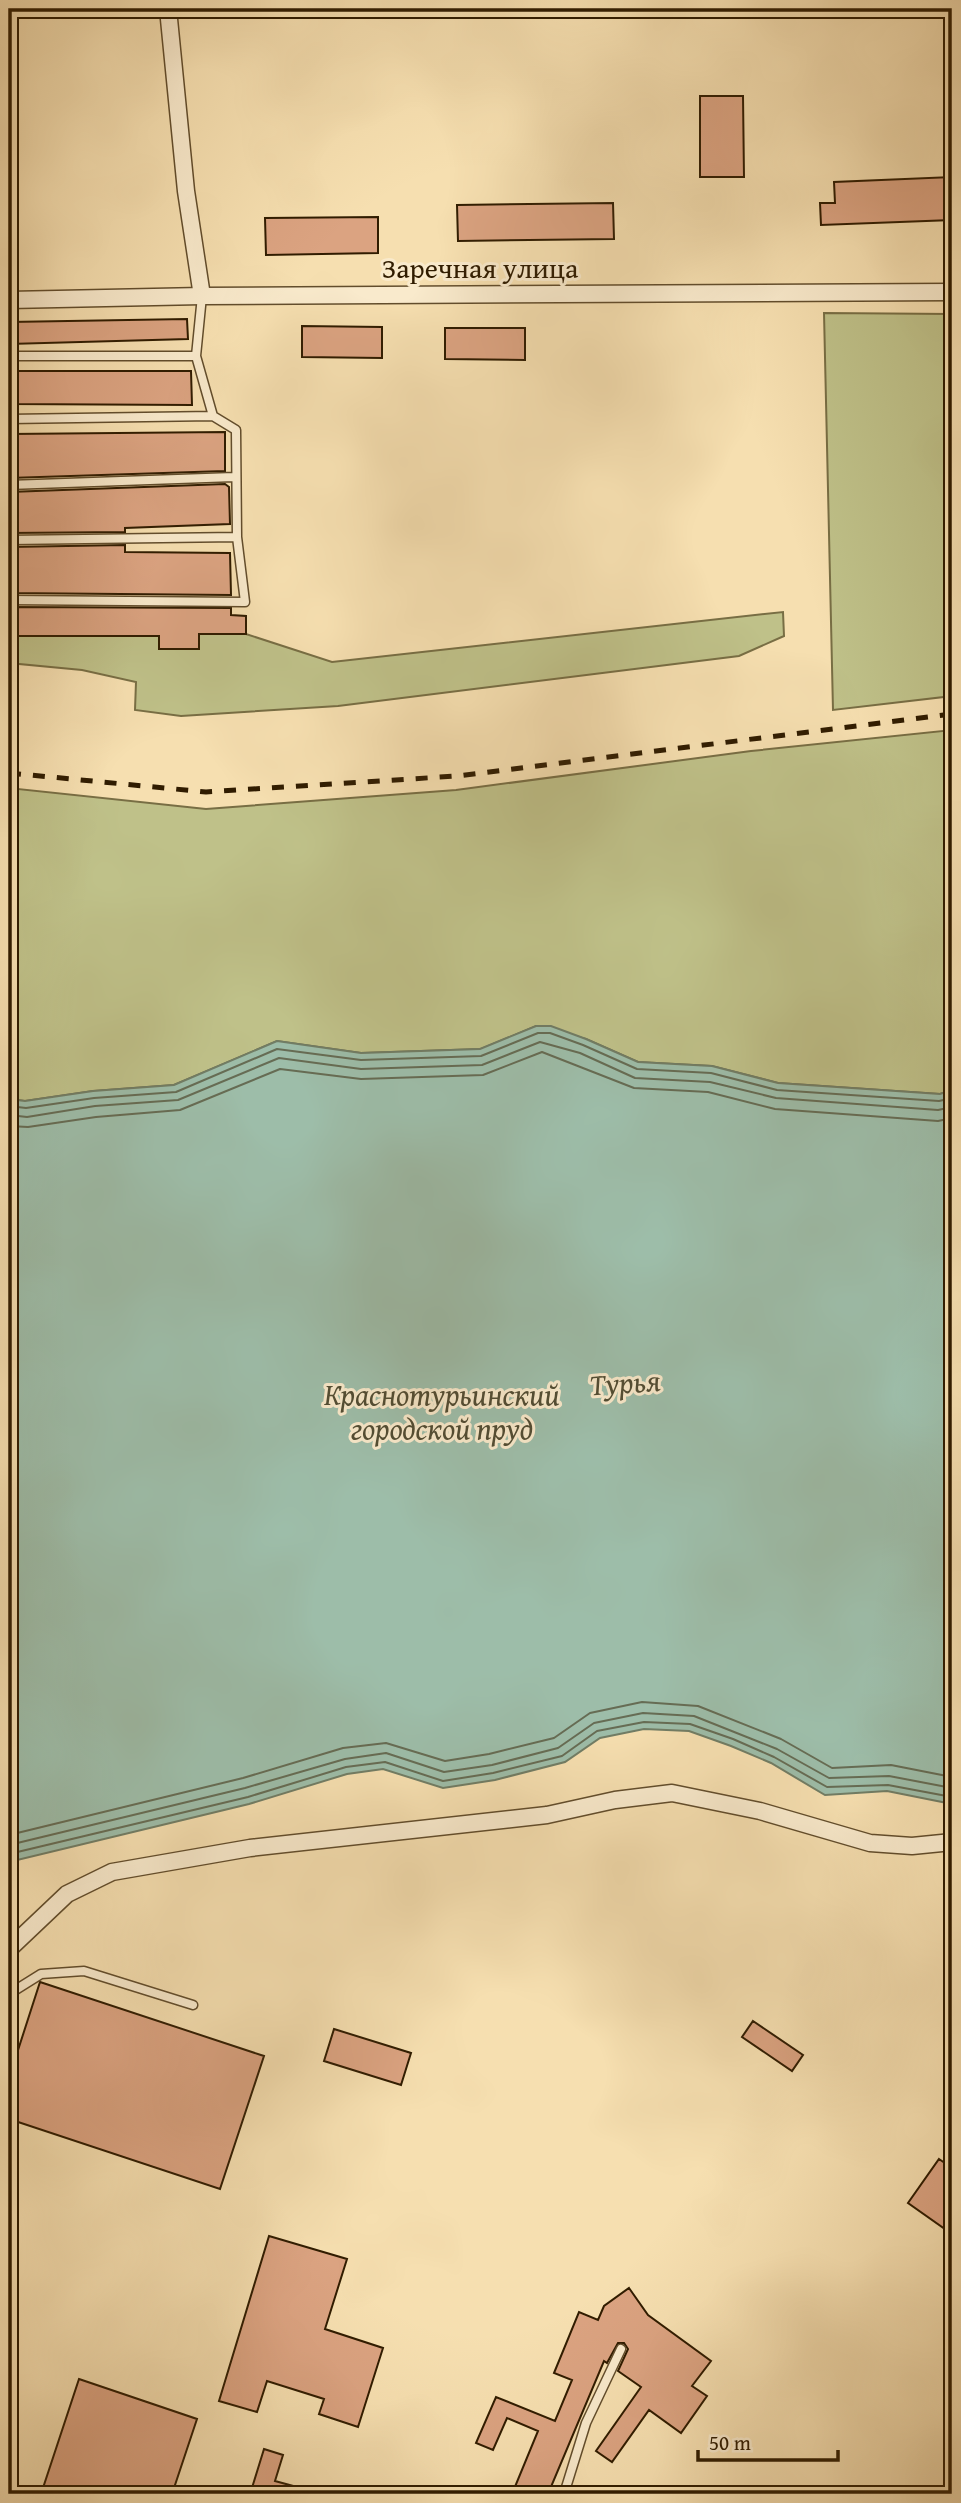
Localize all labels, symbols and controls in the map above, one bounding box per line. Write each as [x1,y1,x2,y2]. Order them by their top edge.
street label: Заречная улица [382,247,579,288]
water label: Турья [588,1358,662,1406]
water label: Краснотурьинский городской пруд [324,1372,560,1450]
scale bar [698,2419,838,2463]
text: 50 m [709,2427,751,2458]

